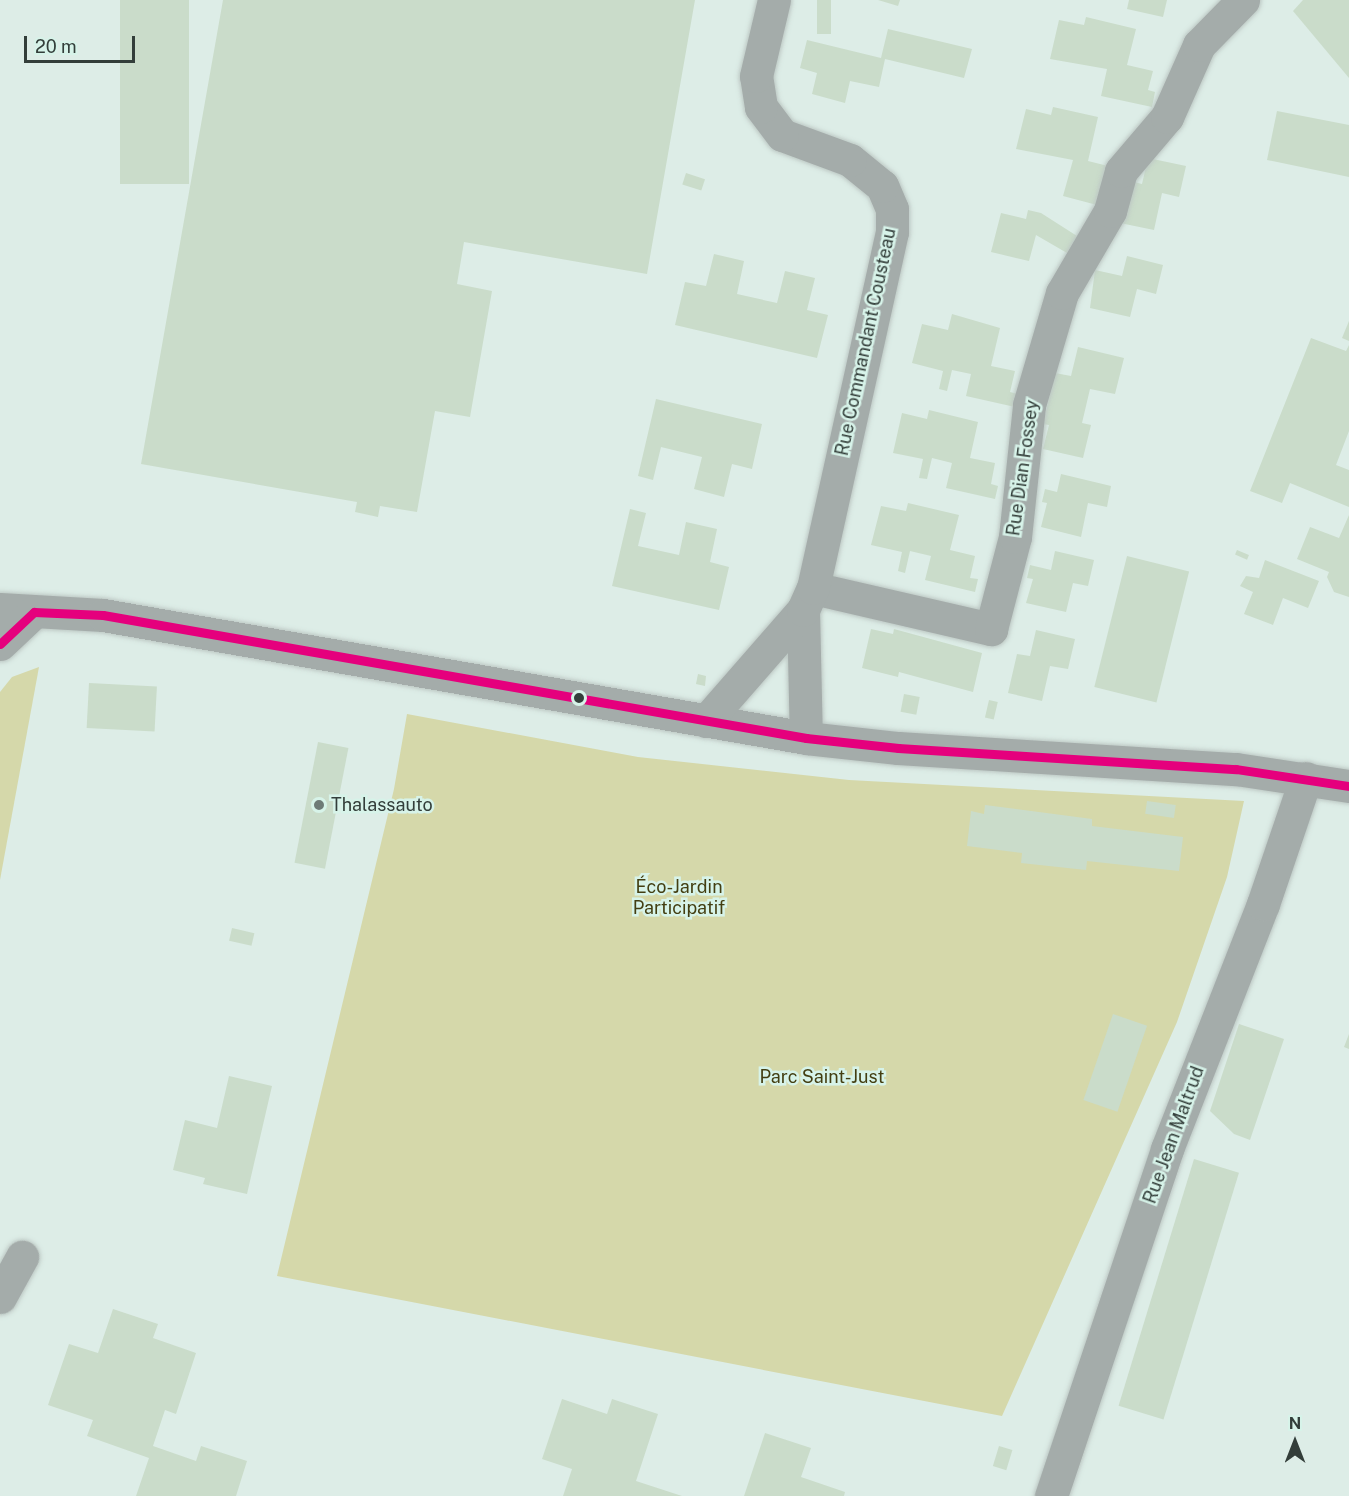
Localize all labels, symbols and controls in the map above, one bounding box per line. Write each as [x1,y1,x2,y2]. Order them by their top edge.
scale bar [27,24,138,62]
text: 20 m [35,36,77,57]
street label: Rue Commandant Cousteau [831,226,901,458]
street label: Rue Dian Fossey [1003,399,1043,537]
unlabelled marker [573,692,585,704]
place label: Thalassauto [331,794,433,816]
marker: Thalassauto [312,798,326,812]
park label: Éco-Jardin Participatif [633,877,725,920]
street label: Rue Jean Maltrud [1139,1063,1209,1207]
park label: Parc Saint-Just [760,1066,884,1088]
north arrow [1265,1412,1325,1472]
text: N [1289,1414,1301,1433]

